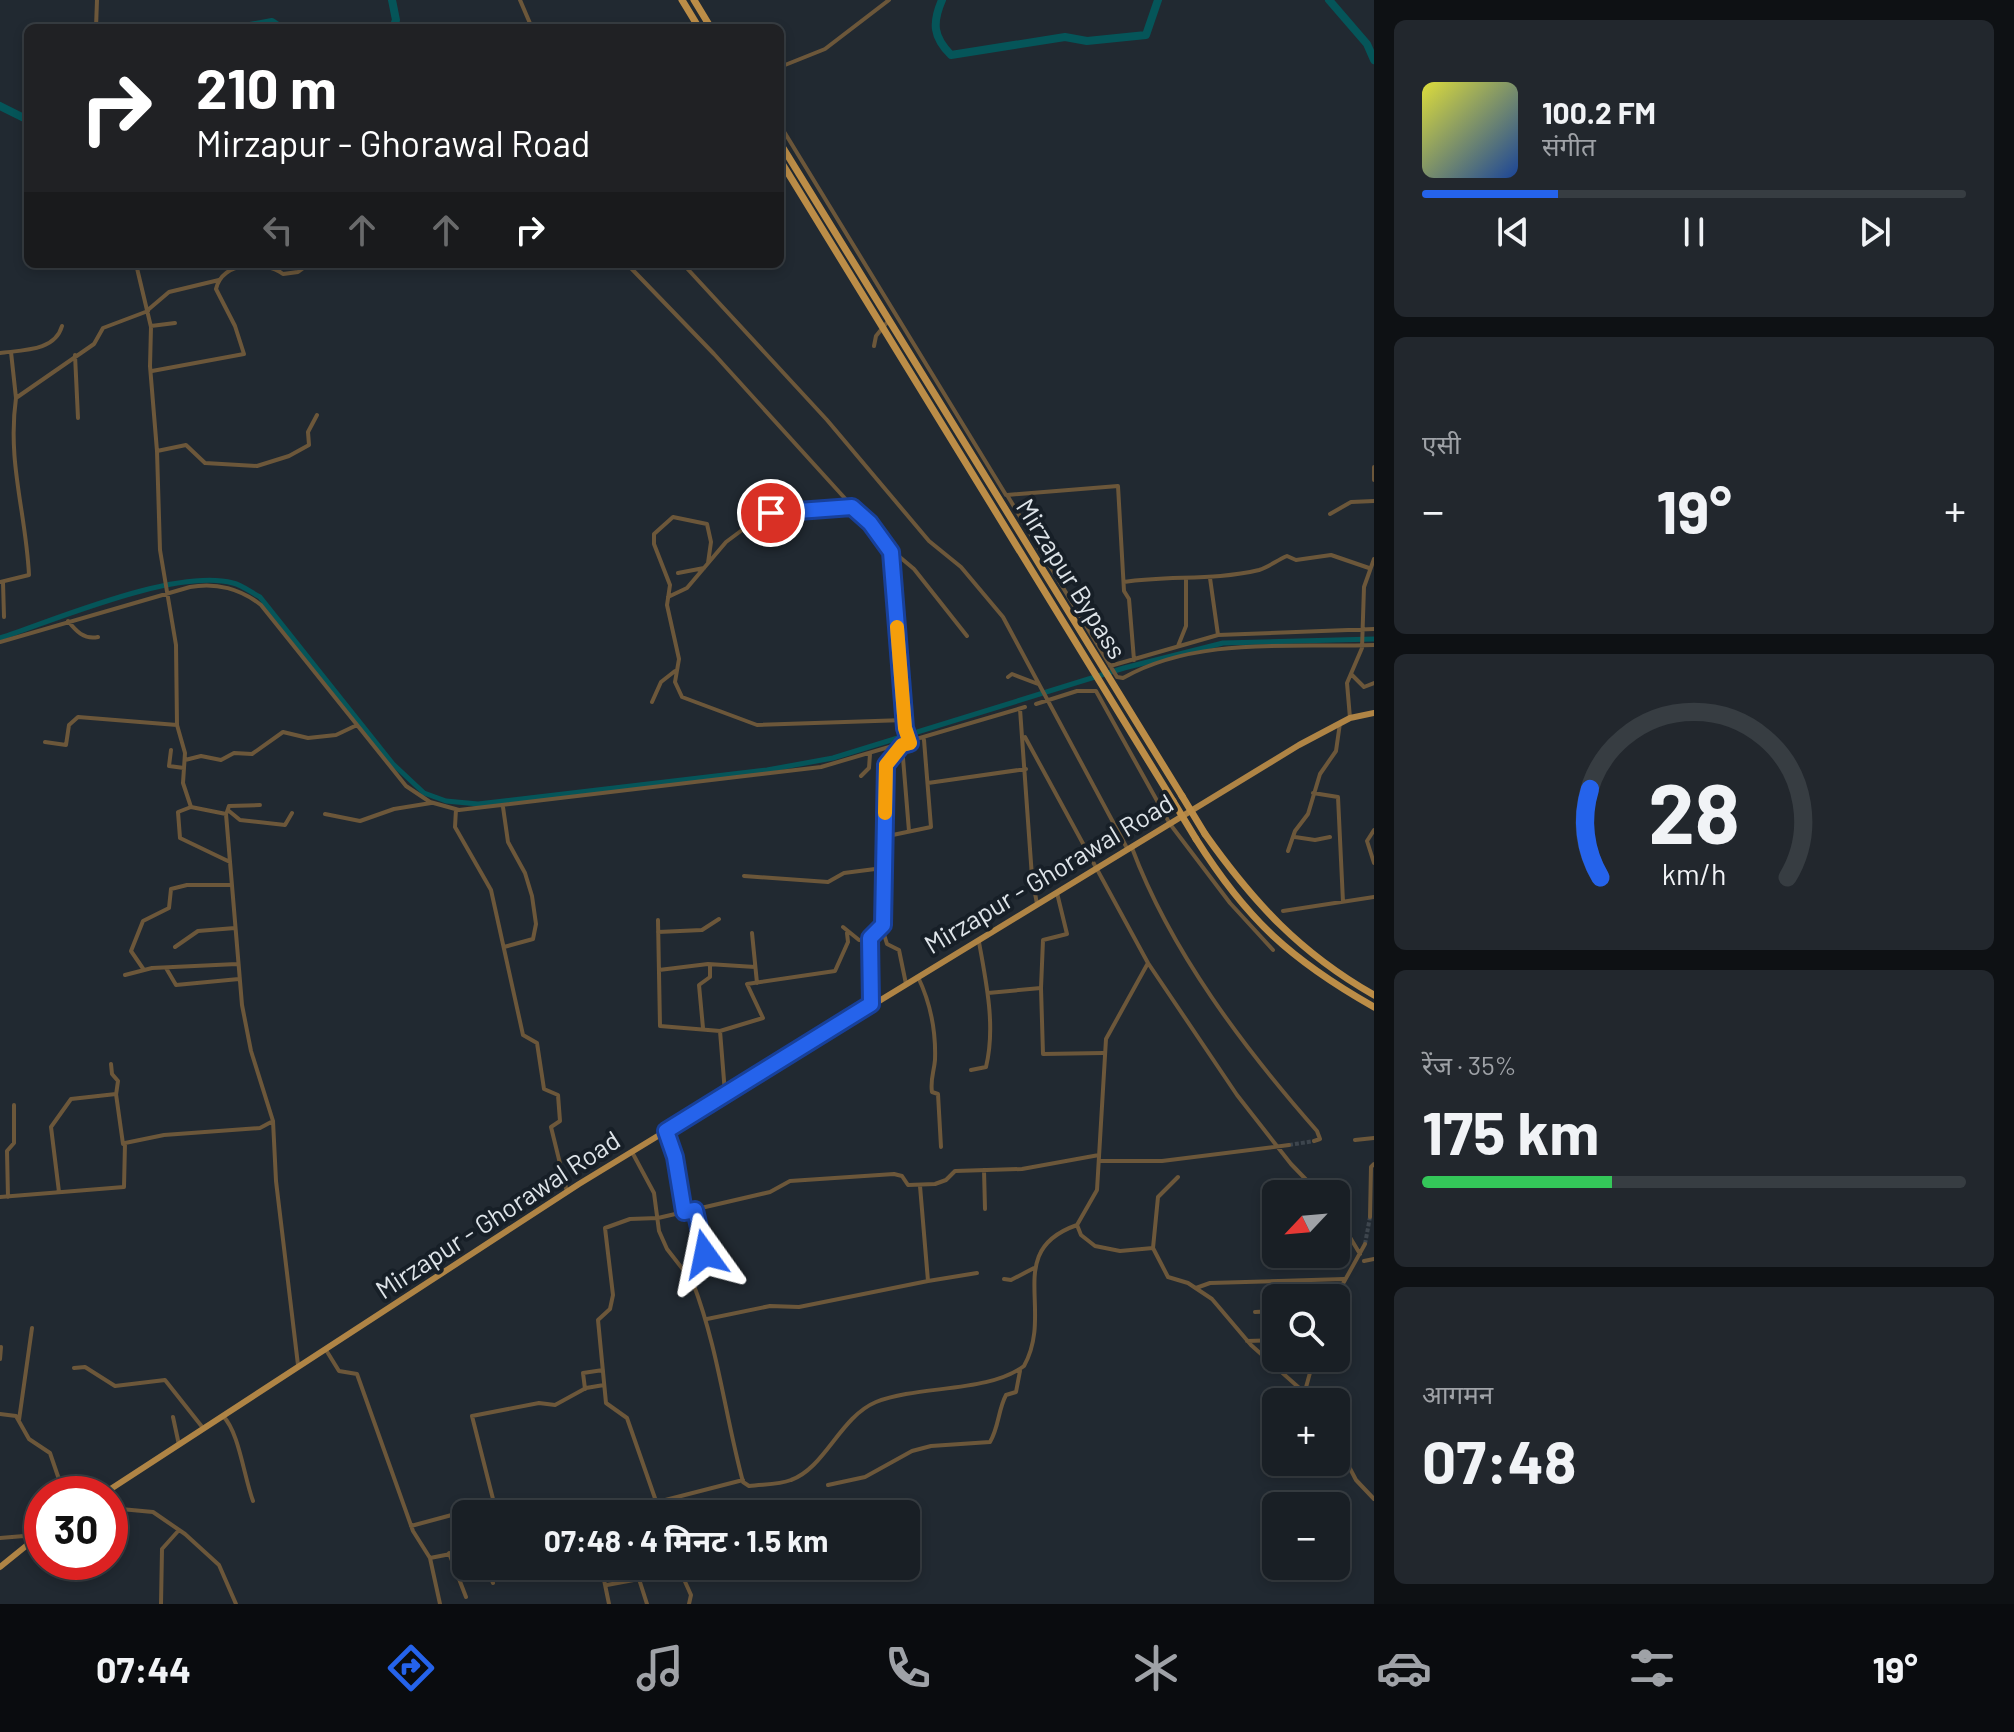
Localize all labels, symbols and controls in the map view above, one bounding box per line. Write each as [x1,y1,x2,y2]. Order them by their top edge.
text: 210 m [196,53,337,120]
icon: right [64,56,168,160]
text: 100.2 FM [1542,94,1656,130]
text: Mirzapur - Ghorawal Road [196,121,591,164]
text: संगीत [1542,130,1596,161]
icon: left [256,208,300,252]
icon: ahead [340,208,384,252]
icon: ahead [424,208,468,252]
icon: right [508,208,552,252]
icon: previous [1491,210,1535,254]
icon: pause [1672,210,1716,254]
icon: next [1853,210,1897,254]
text: एसी [1422,428,1461,459]
text: 19° [1656,474,1732,546]
pin [737,479,805,547]
text: − [1422,483,1444,536]
text: + [1944,483,1966,536]
icon: arrive [749,491,793,535]
street label: Mirzapur Bypass [1011,492,1134,664]
text: 28 [1648,761,1740,861]
street label: Mirzapur - Ghorawal Road [918,786,1178,959]
text: km/h [1662,856,1726,891]
text: रेंज · 35% [1422,1049,1517,1080]
text: 175 km [1422,1095,1599,1167]
street label: Mirzapur - Ghorawal Road [369,1123,625,1304]
north arrow [1262,1180,1350,1268]
map controls [1262,1180,1350,1580]
position arrow [663,1212,747,1296]
button: search [1262,1284,1350,1372]
text: आगमन [1422,1378,1493,1409]
button: + [1262,1388,1350,1476]
text: 07:48 [1422,1424,1577,1496]
speed limit sign: 30 [24,1476,128,1580]
button: − [1262,1492,1350,1580]
text: 07:48 · 4 मिनट · 1.5 km [544,1522,828,1558]
icon: directions [383,1640,439,1696]
icon: music [632,1640,688,1696]
icon: phone [880,1640,936,1696]
icon: climate [1128,1640,1184,1696]
icon: car [1376,1640,1432,1696]
icon: filters [1624,1640,1680,1696]
text: 07:44 [96,1647,191,1690]
text: 19° [1872,1647,1918,1690]

